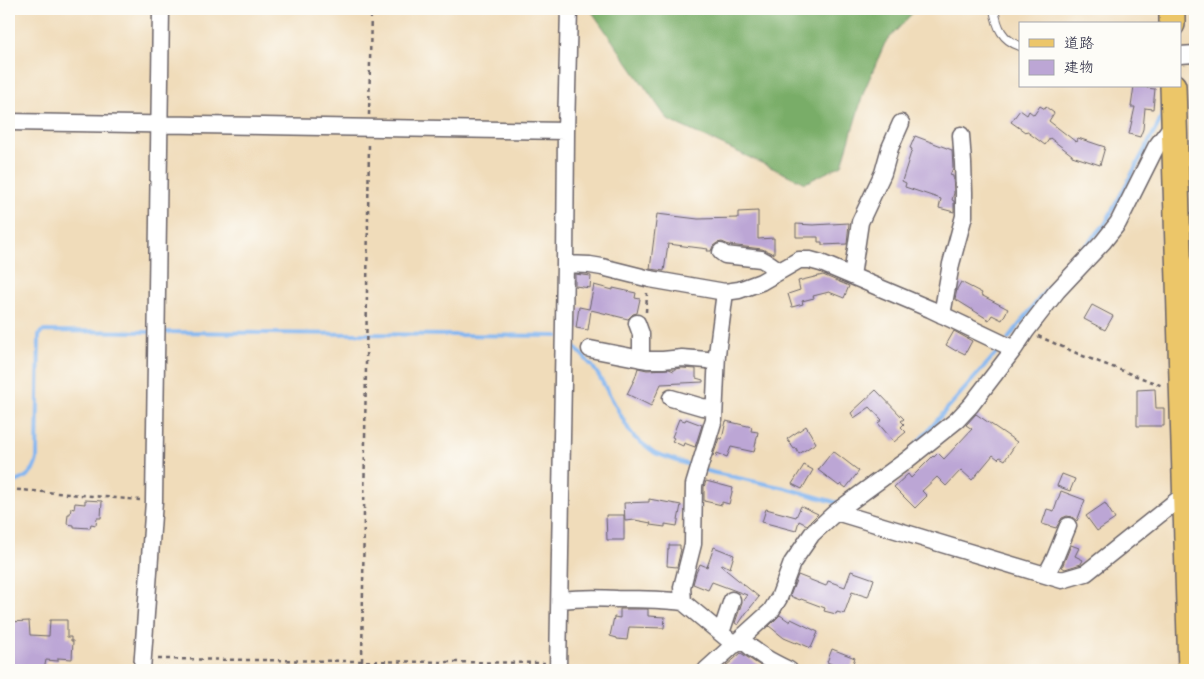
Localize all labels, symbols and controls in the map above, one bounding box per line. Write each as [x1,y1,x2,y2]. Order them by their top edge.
legend [1019,22,1182,88]
text: 道路 [1064,30,1094,56]
text: 建物 [1064,54,1094,80]

